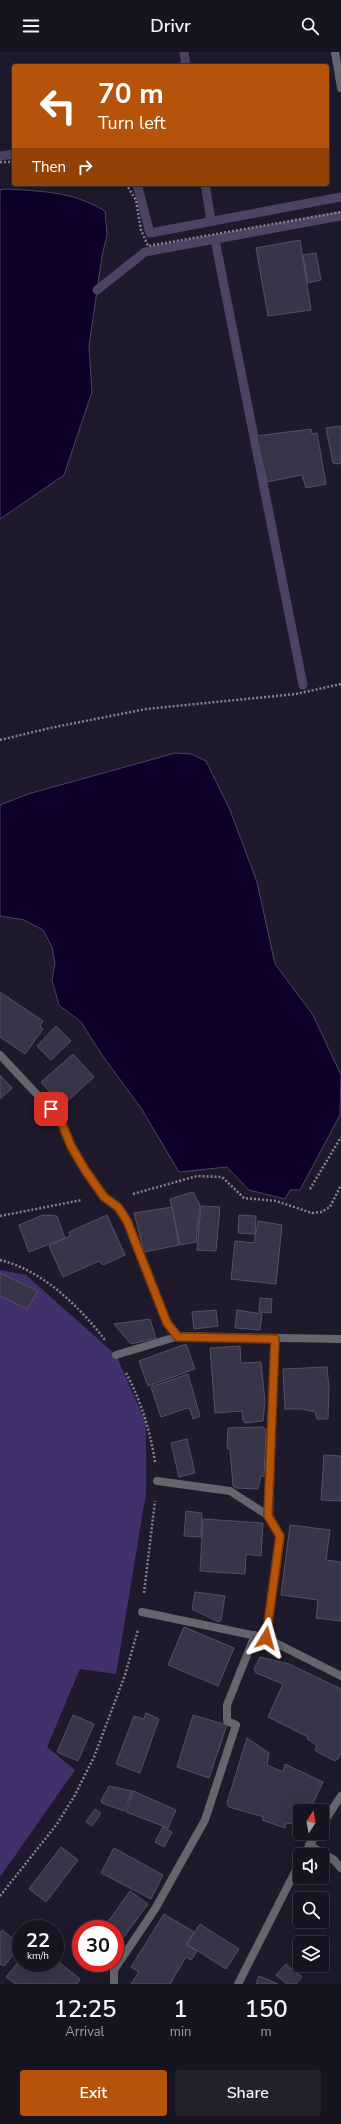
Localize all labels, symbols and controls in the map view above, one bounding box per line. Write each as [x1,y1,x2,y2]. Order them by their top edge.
text: Drivr [150,14,191,38]
icon: menu [20,15,42,37]
icon: search [299,15,321,37]
text: 70 m [98,75,164,113]
icon: left [32,80,84,132]
text: Turn left [98,111,166,135]
icon: right [74,156,96,178]
text: Then [32,157,66,177]
pin [34,1092,68,1126]
icon: arrive [40,1098,62,1120]
position arrow [245,1617,287,1659]
north arrow [293,1804,329,1840]
map controls [293,1804,329,1972]
button: sound [293,1848,329,1884]
button: search [293,1892,329,1928]
speed limit sign: 30 [72,1920,124,1972]
text: 22 [26,1927,50,1954]
button: layers [293,1936,329,1972]
text: km/h [27,1949,49,1963]
text: 12:25 [53,1993,117,2025]
text: 1 [173,1993,188,2025]
text: 150 [245,1993,288,2025]
text: Arrival [65,2023,104,2041]
text: min [170,2023,191,2041]
text: m [261,2023,272,2041]
button: Exit [20,2070,167,2116]
button: Share [175,2070,321,2116]

